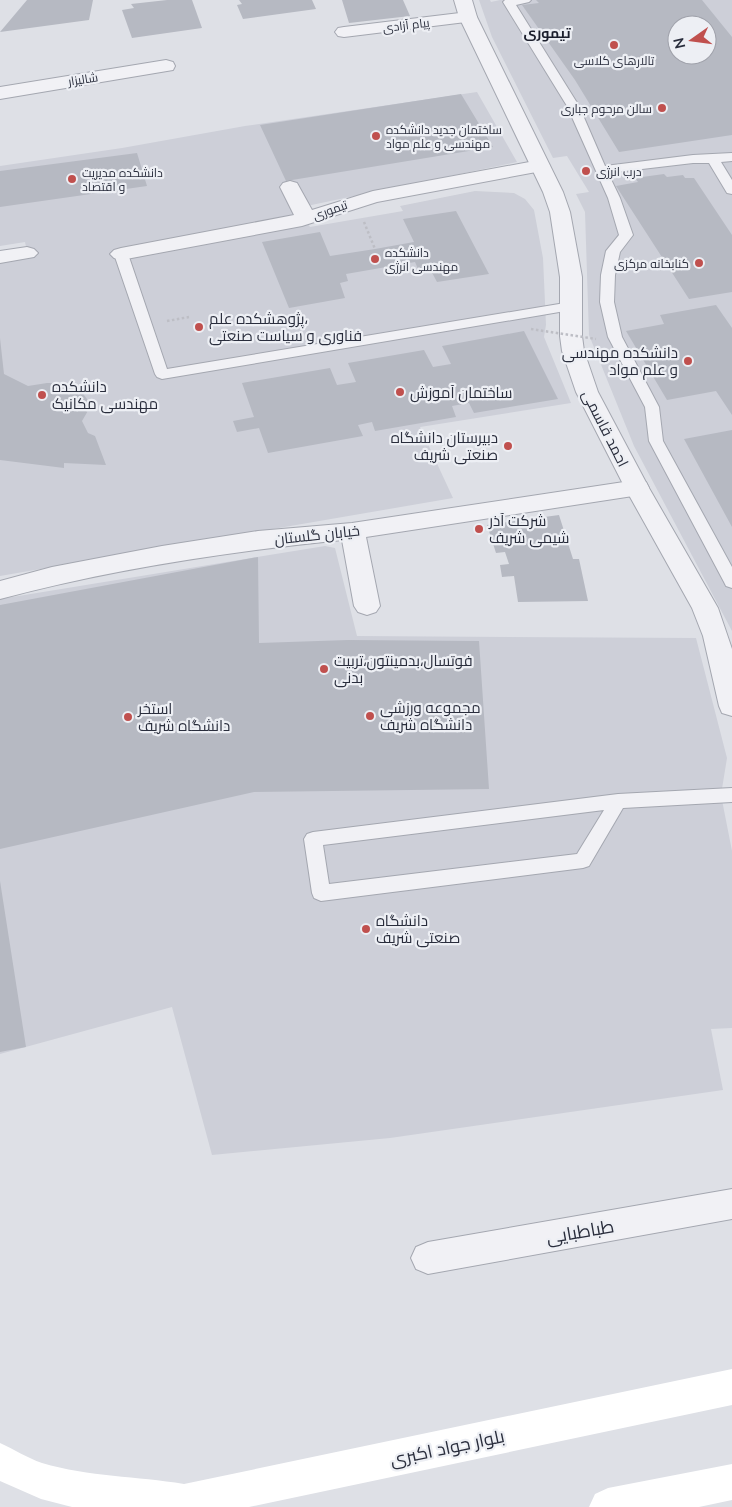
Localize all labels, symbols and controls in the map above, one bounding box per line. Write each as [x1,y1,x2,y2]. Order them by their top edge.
street label: پیام آزادی [382,15,431,37]
north arrow [667,15,717,65]
district label: تیموری [523,24,571,42]
text: N [669,36,688,51]
marker: تالارهای کلاسی [608,39,620,51]
place label: تالارهای کلاسی [574,53,655,68]
street label: شالیزار [66,69,99,89]
place label: سالن مرحوم جباری [561,101,652,117]
marker: سالن مرحوم جباری [656,102,668,114]
place label: ساختمان جدید دانشکده مهندسی و علم مواد [386,122,502,152]
marker: ساختمان جدید دانشکده مهندسی و علم مواد [370,130,382,142]
place label: درب انرژی [596,164,642,179]
place label: دانشکده مدیریت و اقتصاد [82,165,163,194]
marker: درب انرژی [580,165,592,177]
marker: دانشکده مدیریت و اقتصاد [66,173,78,185]
street label: تیموری [311,197,350,223]
place label: دانشکده مهندسی انرژی [385,245,458,274]
marker: دانشکده مهندسی انرژی [369,253,381,265]
place label: کنابخانه مرکزی [614,256,689,271]
marker: کنابخانه مرکزی [693,257,705,269]
place label: پژوهشکده علم، فناوری و سیاست صنعتی [209,309,362,346]
marker: پژوهشکده علم، فناوری و سیاست صنعتی [193,321,205,333]
place label: دانشکده مهندسی و علم مواد [562,343,678,380]
marker: دانشکده مهندسی و علم مواد [682,355,694,367]
place label: دانشکده مهندسی مکانیک [52,377,158,414]
place label: ساختمان آموزش [410,383,512,403]
marker: ساختمان آموزش [394,386,406,398]
street label: احمد قاسمی [577,387,633,470]
marker: دانشکده مهندسی مکانیک [36,389,48,401]
place label: دبیرستان دانشگاه صنعتی شریف [391,428,498,465]
marker: دبیرستان دانشگاه صنعتی شریف [502,440,514,452]
place label: شرکت آذر شیمی شریف [488,511,570,548]
street label: خیابان گلستان [273,521,361,549]
marker: شرکت آذر شیمی شریف [473,523,485,535]
place label: فوتسال،بدمینتون،تربیت بدنی [334,651,473,688]
marker: فوتسال،بدمینتون،تربیت بدنی [318,663,330,675]
place label: مجموعه ورزشی دانشگاه شریف [380,698,481,734]
place label: استخر دانشگاه شریف [137,699,230,735]
marker: مجموعه ورزشی دانشگاه شریف [364,710,376,722]
marker: استخر دانشگاه شریف [122,711,134,723]
place label: دانشگاه صنعتی شریف [376,911,460,948]
marker: دانشگاه صنعتی شریف [360,923,372,935]
street label: طباطبایی [544,1214,616,1249]
street label: بلوار جواد اکبری [388,1424,506,1471]

